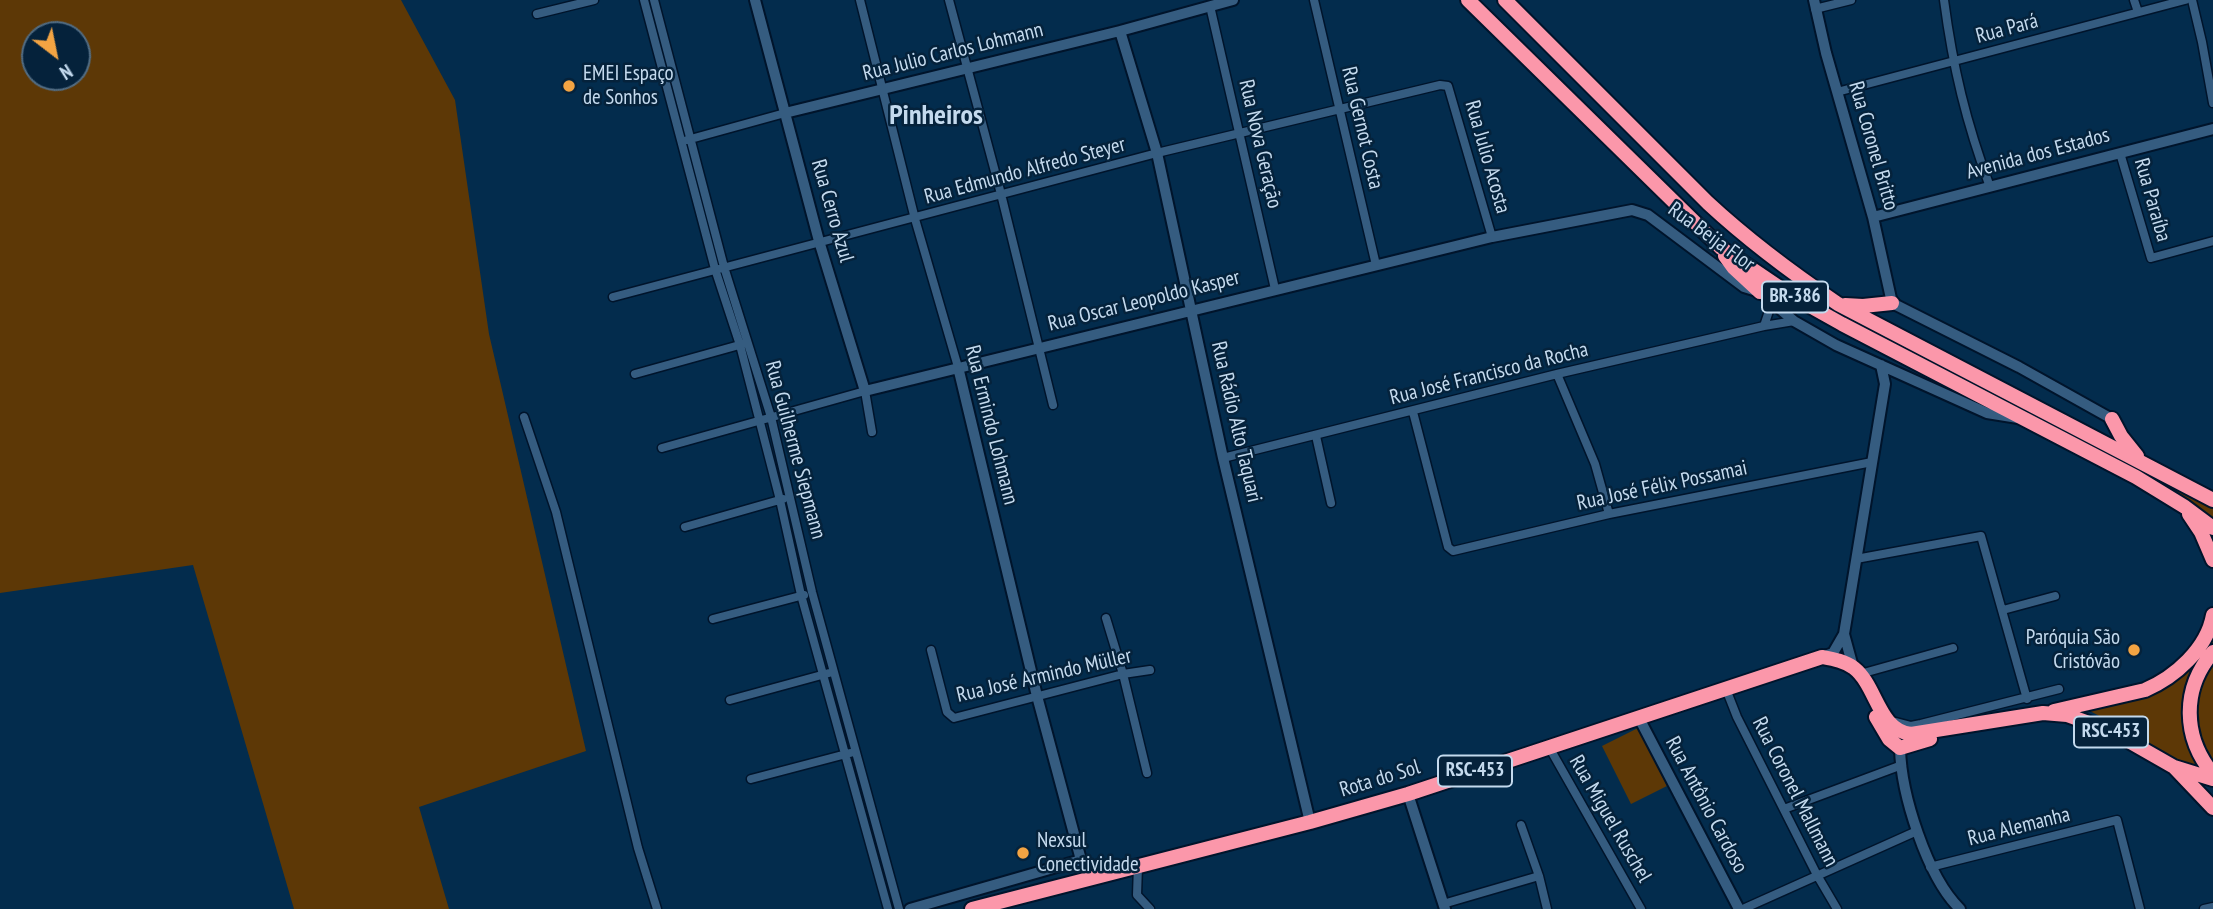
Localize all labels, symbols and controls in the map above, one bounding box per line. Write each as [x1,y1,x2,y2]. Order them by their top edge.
street label: Rua Pará [1973,9,2041,49]
street label: Rua Julio Carlos Lohmann [860,17,1046,87]
north arrow [21,21,91,91]
text: N [55,59,77,85]
place label: EMEI Espaço de Sonhos [583,61,674,111]
street label: Rua Gernot Costa [1336,64,1388,192]
street label: Rua Nova Geração [1233,77,1287,211]
marker: EMEI Espaço de Sonhos [561,78,577,94]
street label: Rua Coronel Britto [1843,79,1903,213]
street label: Rua Julio Acosta [1459,98,1515,216]
district label: Pinheiros [889,99,983,133]
street label: Avenida dos Estados [1964,123,2112,185]
street label: Rua Edmundo Alfredo Steyer [922,132,1128,210]
street label: Rua Paraíba [2128,155,2176,245]
street label: Rua Cerro Azul [805,157,859,265]
street label: Rua Beija Flor [1663,197,1759,277]
street label: Rua Oscar Leopoldo Kasper [1045,265,1243,337]
road number: BR-386 [1762,282,1828,312]
street label: Rua José Francisco da Rocha [1387,337,1591,411]
street label: Rua Rádio Alto Taquari [1205,339,1267,505]
street label: Rua Ermindo Lohmann [959,343,1023,507]
street label: Rua Guilherme Siepmann [759,358,831,542]
street label: Rua José Félix Possamai [1575,456,1749,516]
place label: Paróquia São Cristóvão [2026,625,2120,675]
marker: Paróquia São Cristóvão [2126,642,2142,658]
street label: Rua José Armindo Müller [954,644,1134,708]
street label: Rua Coronel Mallmann [1746,713,1844,871]
road number: RSC-453 [2074,716,2148,748]
street label: Rua Antônio Cardoso [1659,732,1753,878]
street label: Rua Miguel Ruschel [1563,751,1657,887]
street label: Rota do Sol [1337,755,1423,803]
road number: RSC-453 [1438,756,1512,786]
street label: Rua Alemanha [1965,802,2073,852]
place label: Nexsul Conectividade [1037,828,1139,878]
marker: Nexsul Conectividade [1015,845,1031,861]

